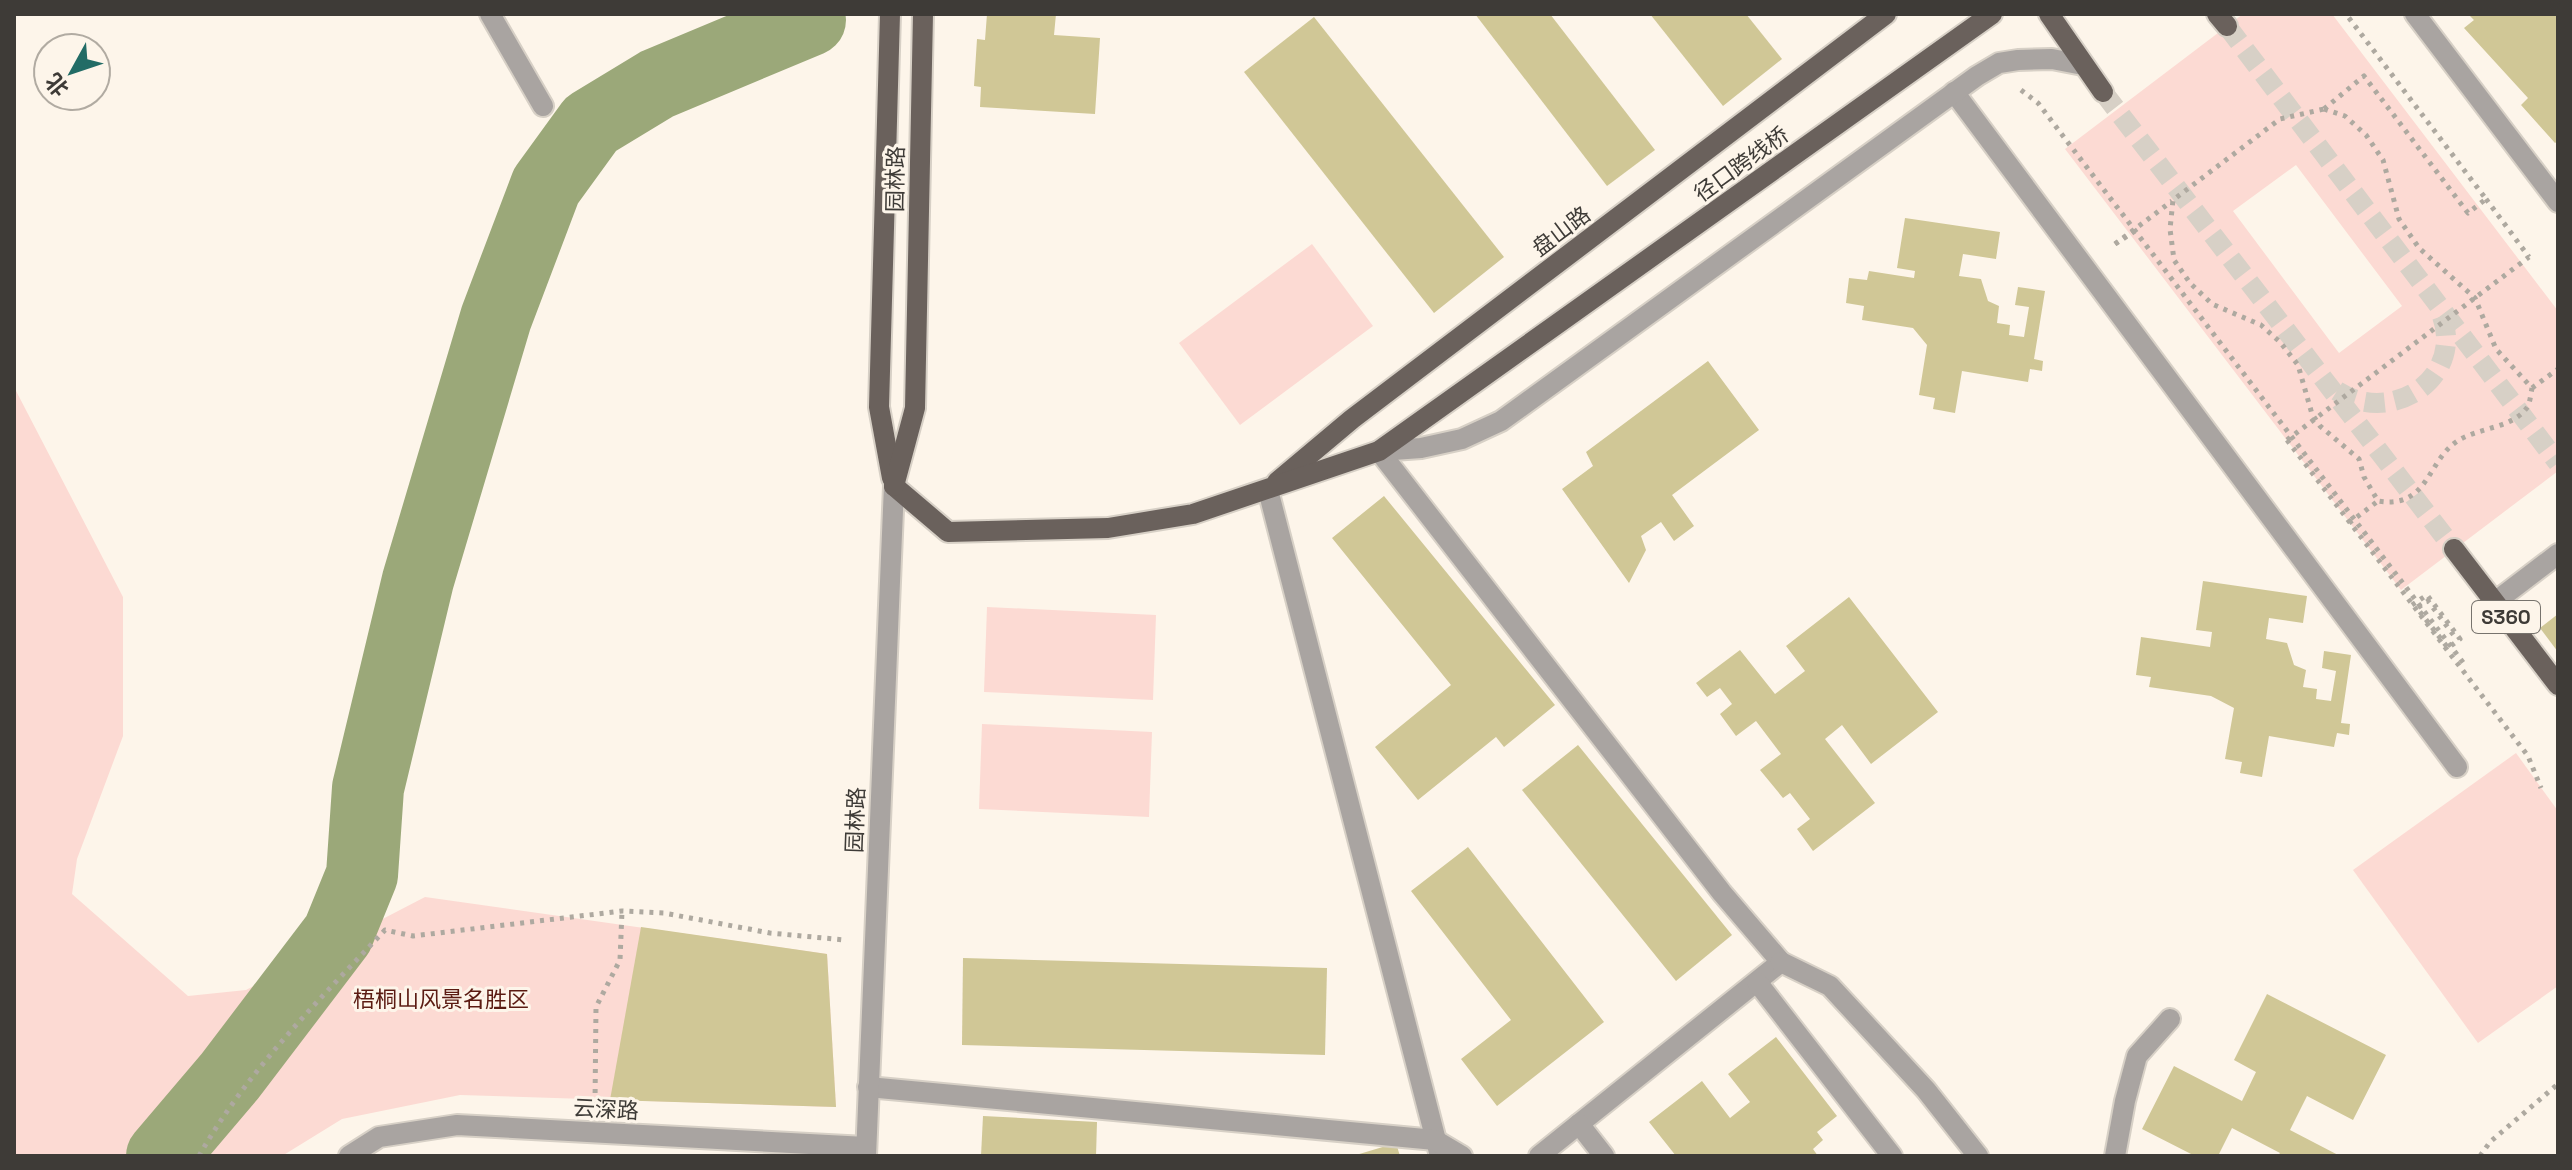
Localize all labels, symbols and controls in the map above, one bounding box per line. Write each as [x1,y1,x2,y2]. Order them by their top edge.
north arrow [32,32,112,112]
text: 北 [39,67,74,102]
street label: 径口跨线桥 [1688,120,1794,208]
street label: 园林路 [880,146,910,212]
street label: 盘山路 [1526,200,1596,262]
road number: S360 [2472,601,2540,633]
street label: 园林路 [840,787,870,853]
park label: 梧桐山风景名胜区 [353,985,529,1013]
street label: 云深路 [572,1093,640,1125]

